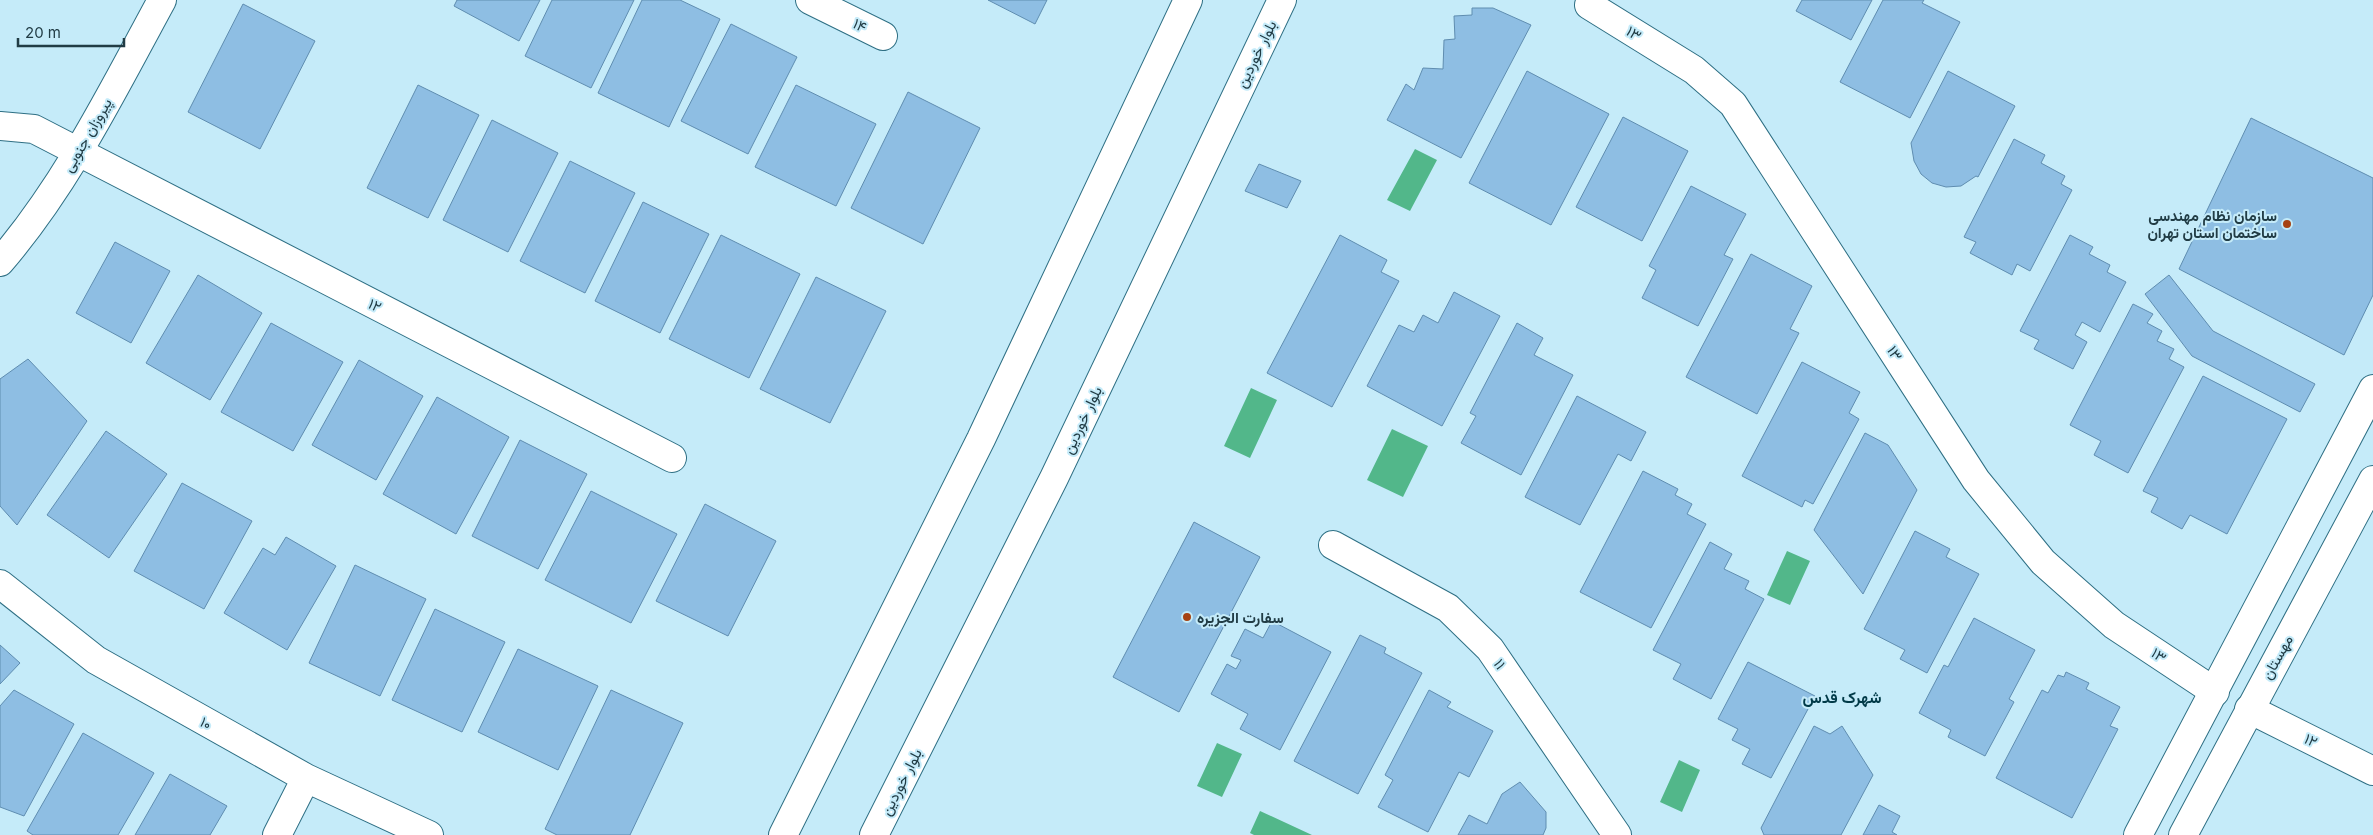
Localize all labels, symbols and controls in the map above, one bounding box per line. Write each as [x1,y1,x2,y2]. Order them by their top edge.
street label: ۱۴ [850,14,870,37]
scale bar [18,15,124,47]
street label: بلوار خوردین [1232,17,1281,91]
street label: ۱۳ [1623,21,1645,45]
text: 20 m [25,23,61,42]
street label: پیروزان جنوبی [58,94,117,176]
place label: سازمان نظام مهندسی ساختمان استان تهران [2147,206,2277,242]
marker: سازمان نظام مهندسی ساختمان استان تهران [2281,218,2293,230]
street label: ۱۲ [365,294,385,316]
street label: ۱۳ [1883,342,1907,364]
street label: بلوار خوردین [1058,383,1107,457]
place label: سفارت الجزیره [1197,608,1284,627]
marker: سفارت الجزیره [1181,611,1193,623]
street label: مهستان [2257,631,2297,683]
street label: ۱۳ [2148,643,2170,667]
street label: ۱۱ [1490,655,1510,673]
district label: شهرک قدس [1802,687,1882,708]
street label: ۱۰ [197,712,215,734]
street label: ۱۲ [2301,729,2321,751]
street label: بلوار خوردین [876,745,927,819]

